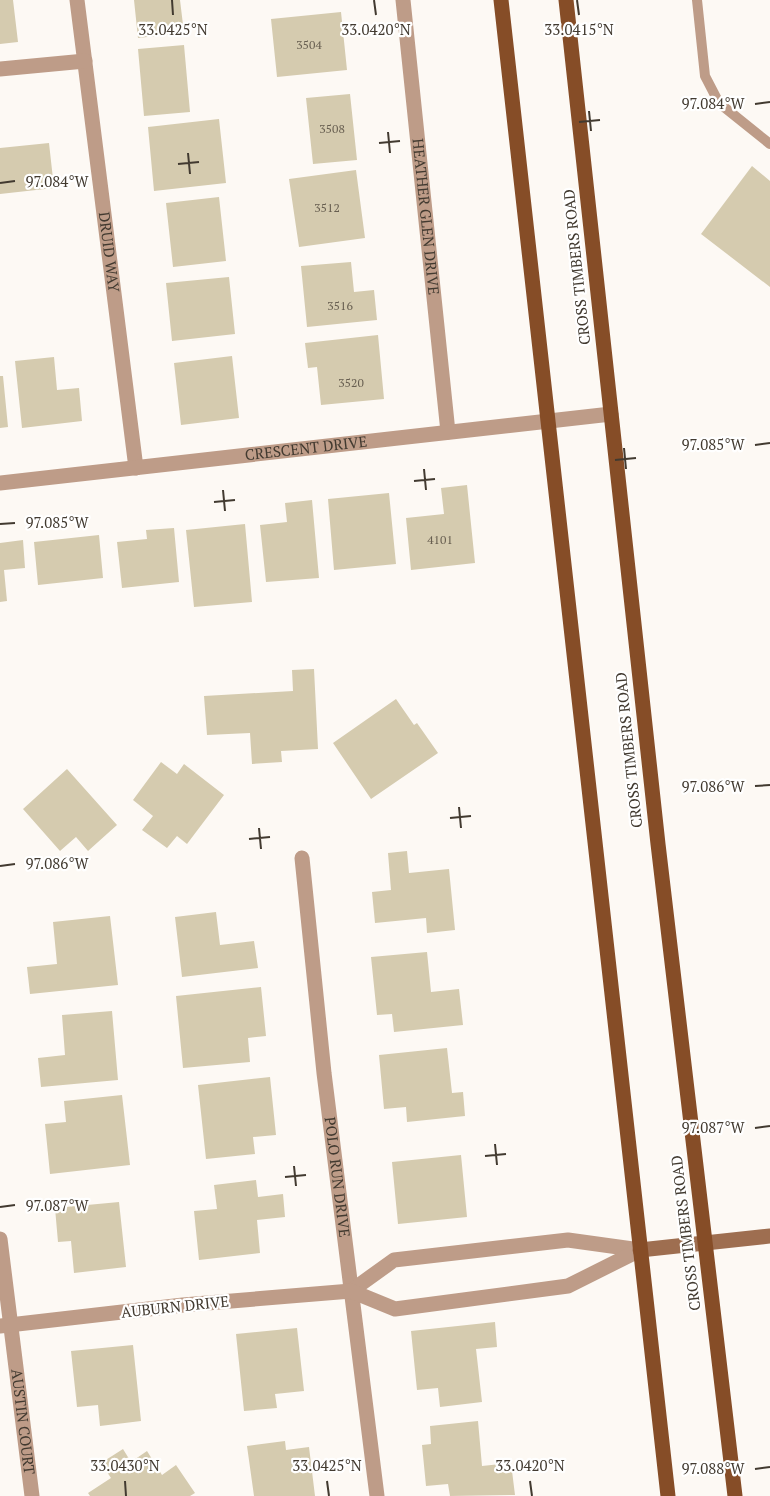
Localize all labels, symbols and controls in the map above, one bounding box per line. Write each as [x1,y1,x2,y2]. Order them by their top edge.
text: 33.0425°N [138,19,208,39]
text: 33.0420°N [341,19,411,39]
text: 33.0415°N [544,19,614,39]
house number: 3504 [296,37,322,52]
text: 97.084°W [681,93,746,113]
house number: 3508 [319,121,345,136]
street label: HEATHER GLEN DRIVE [408,137,445,296]
text: 97.084°W [25,171,90,191]
street label: CROSS TIMBERS ROAD [558,188,594,346]
house number: 3512 [314,200,340,215]
street label: DRUID WAY [95,210,125,294]
house number: 3516 [327,298,353,313]
house number: 3520 [338,375,364,390]
street label: CRESCENT DRIVE [244,431,368,464]
text: 97.085°W [681,434,746,454]
text: 97.085°W [25,512,90,532]
house number: 4101 [427,532,453,547]
street label: CROSS TIMBERS ROAD [610,671,646,829]
text: 97.086°W [681,776,746,796]
text: 97.086°W [25,853,90,873]
street label: POLO RUN DRIVE [321,1116,355,1238]
text: 97.087°W [681,1117,746,1137]
street label: CROSS TIMBERS ROAD [666,1154,704,1312]
text: 97.087°W [25,1195,90,1215]
street label: AUBURN DRIVE [120,1290,230,1322]
street label: AUSTIN COURT [7,1368,40,1475]
text: 33.0430°N [90,1455,160,1475]
text: 33.0425°N [292,1455,362,1475]
text: 33.0420°N [495,1455,565,1475]
text: 97.088°W [681,1458,746,1478]

